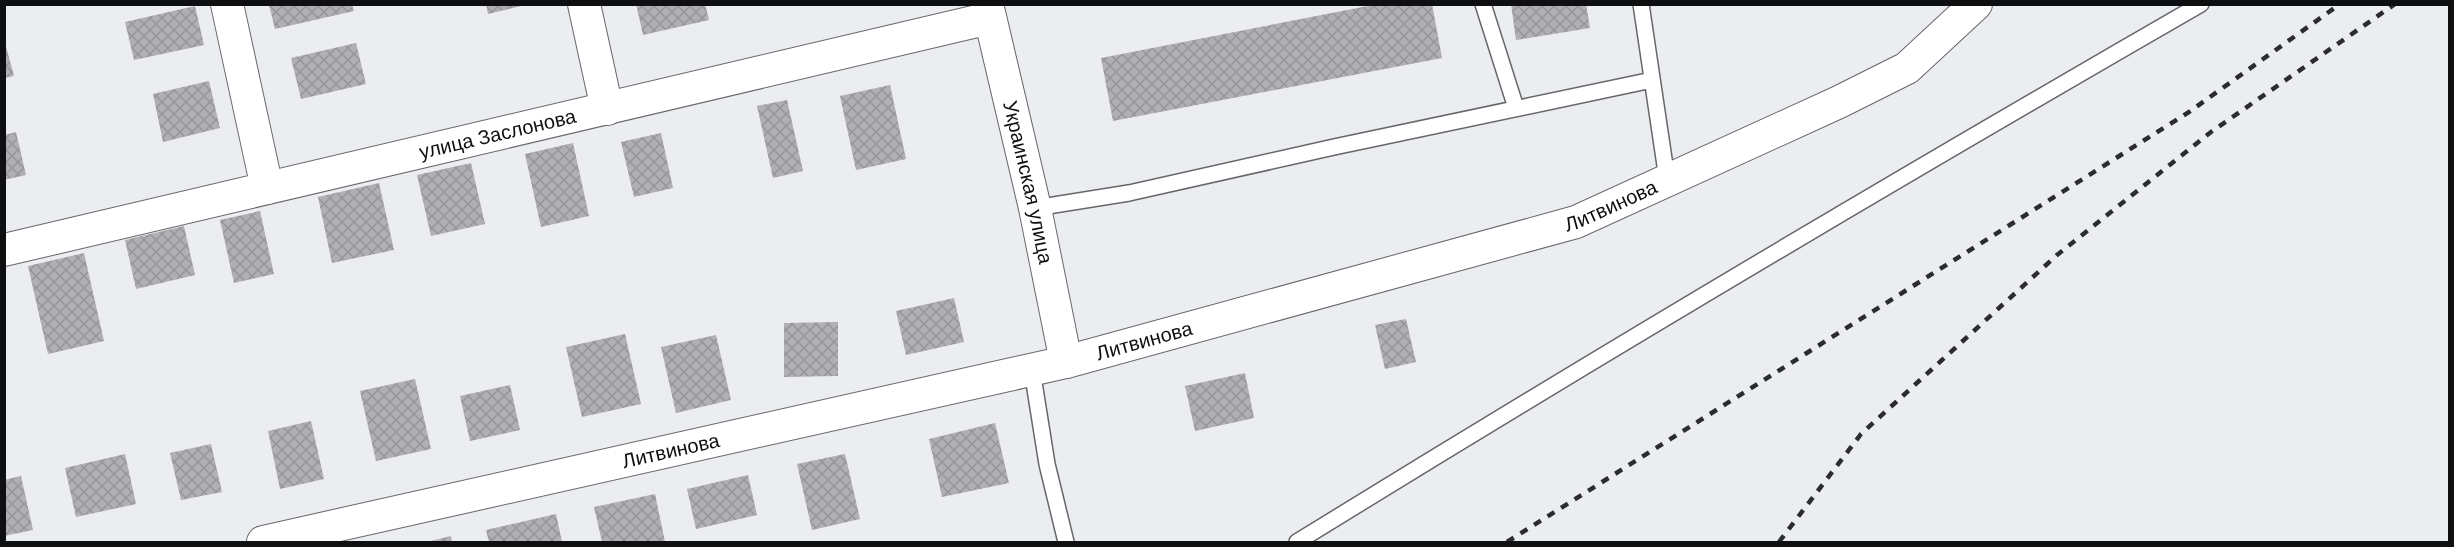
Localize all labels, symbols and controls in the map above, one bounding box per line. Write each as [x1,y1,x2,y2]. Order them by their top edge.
street label: Украинская улица [997,98,1059,267]
street label: улица Заслонова [417,103,579,165]
street label: Литвинова [1562,173,1662,238]
street label: Литвинова [1093,315,1196,366]
street label: Литвинова [620,427,723,474]

